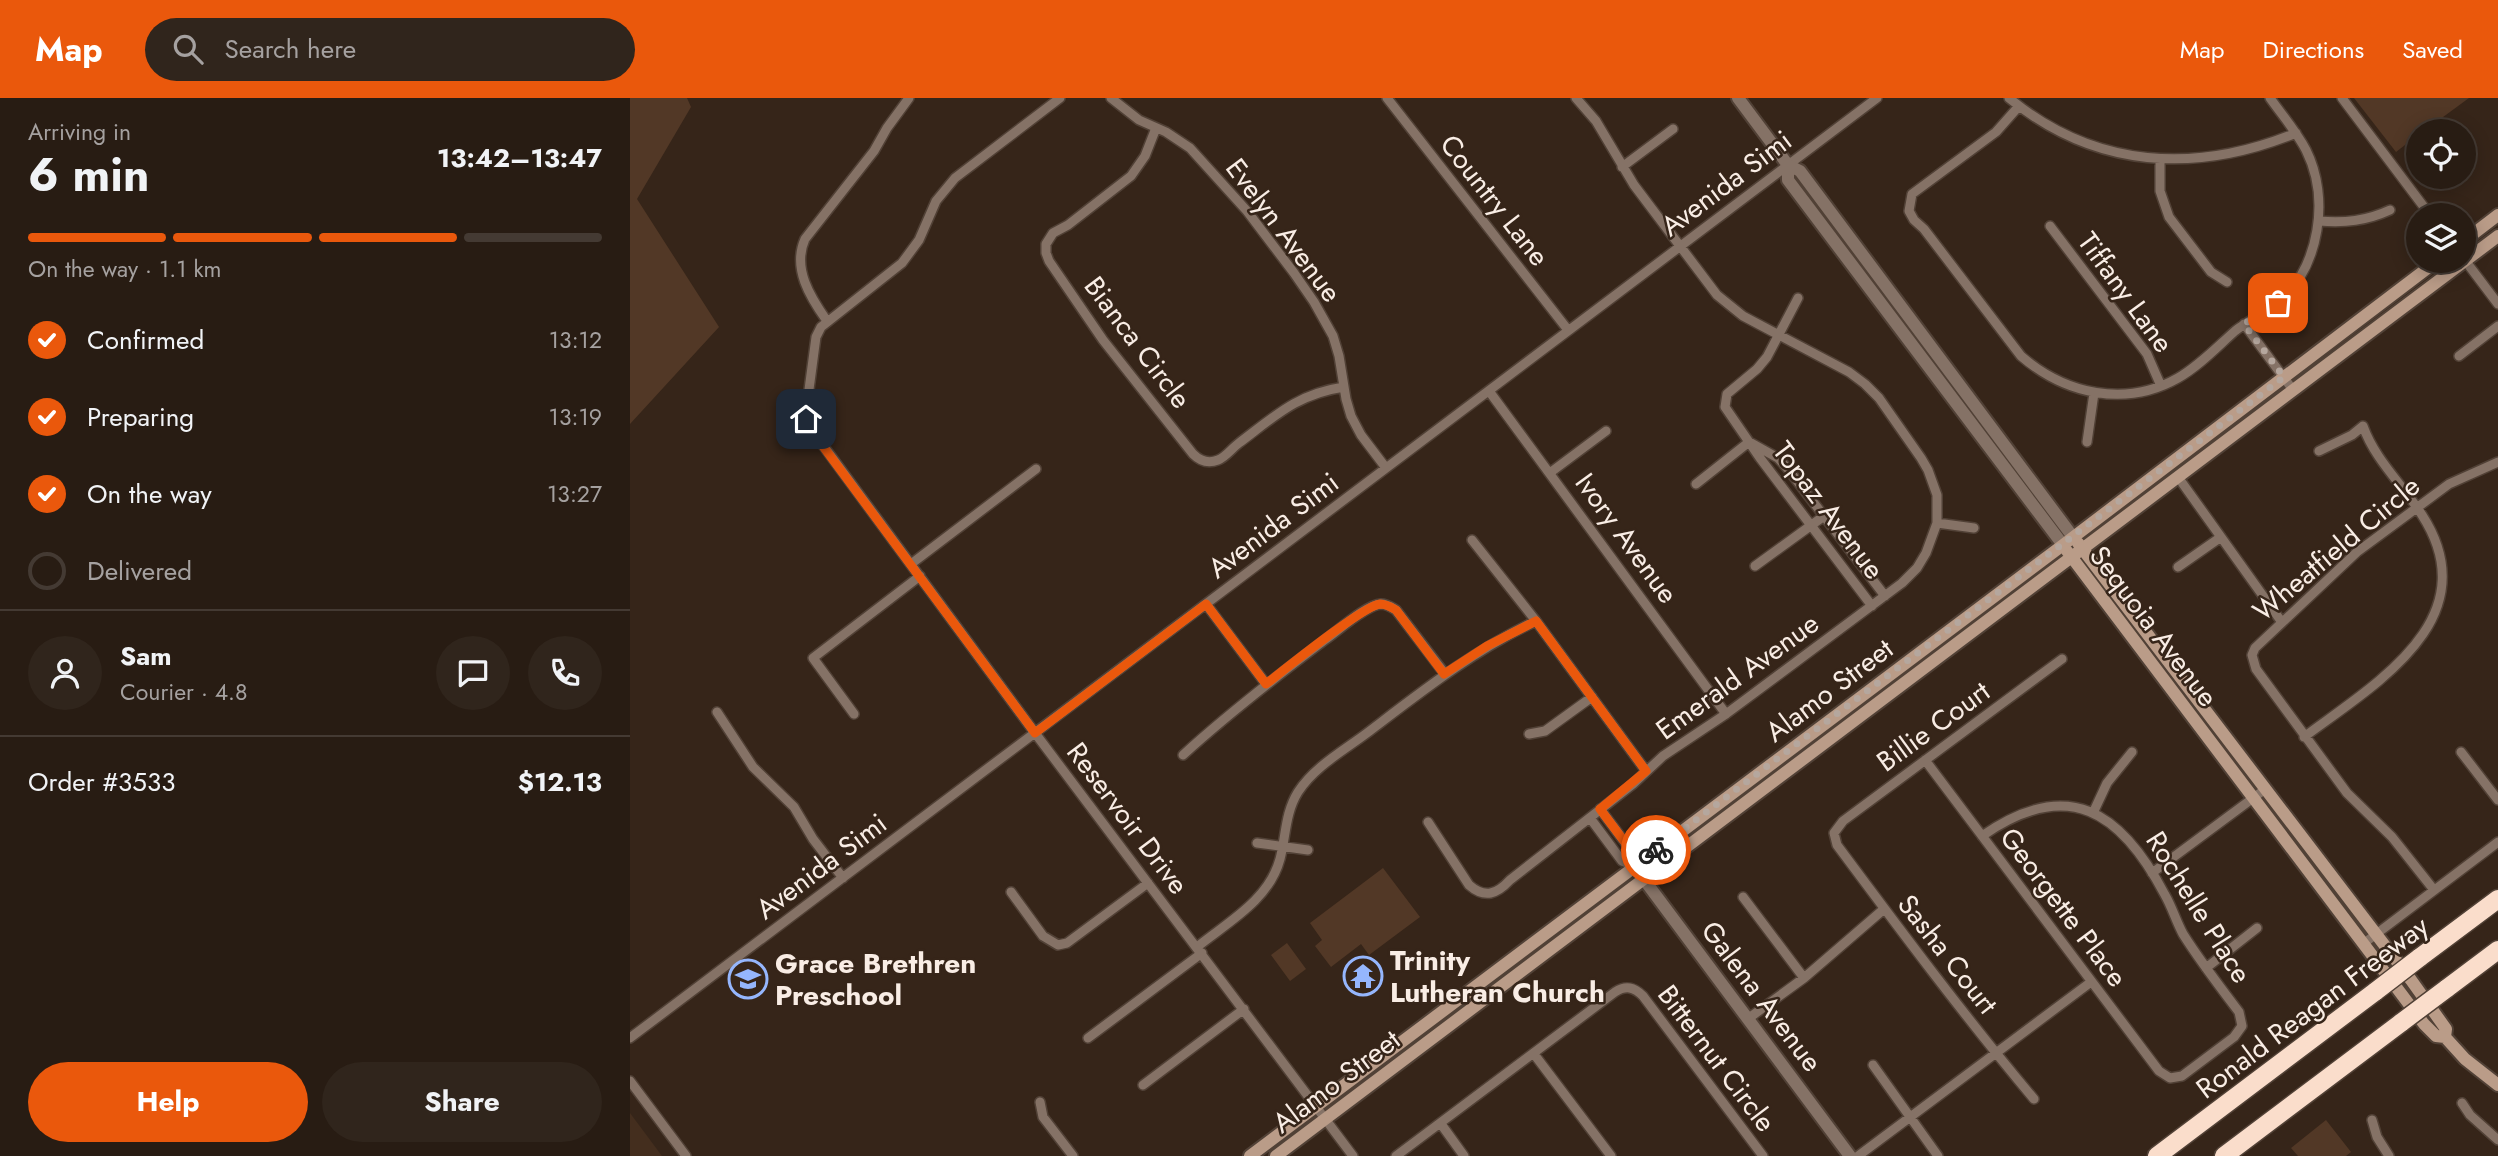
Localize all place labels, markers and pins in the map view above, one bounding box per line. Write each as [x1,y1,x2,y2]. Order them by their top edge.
pin [2248,273,2308,333]
pin [776,389,836,449]
place label: Trinity Lutheran Church [1390,940,1605,1013]
place label: Grace Brethren Preschool [775,943,976,1016]
temple icon: Trinity Lutheran Church [1342,955,1384,997]
school or university icon: Grace Brethren Preschool [727,958,769,1000]

